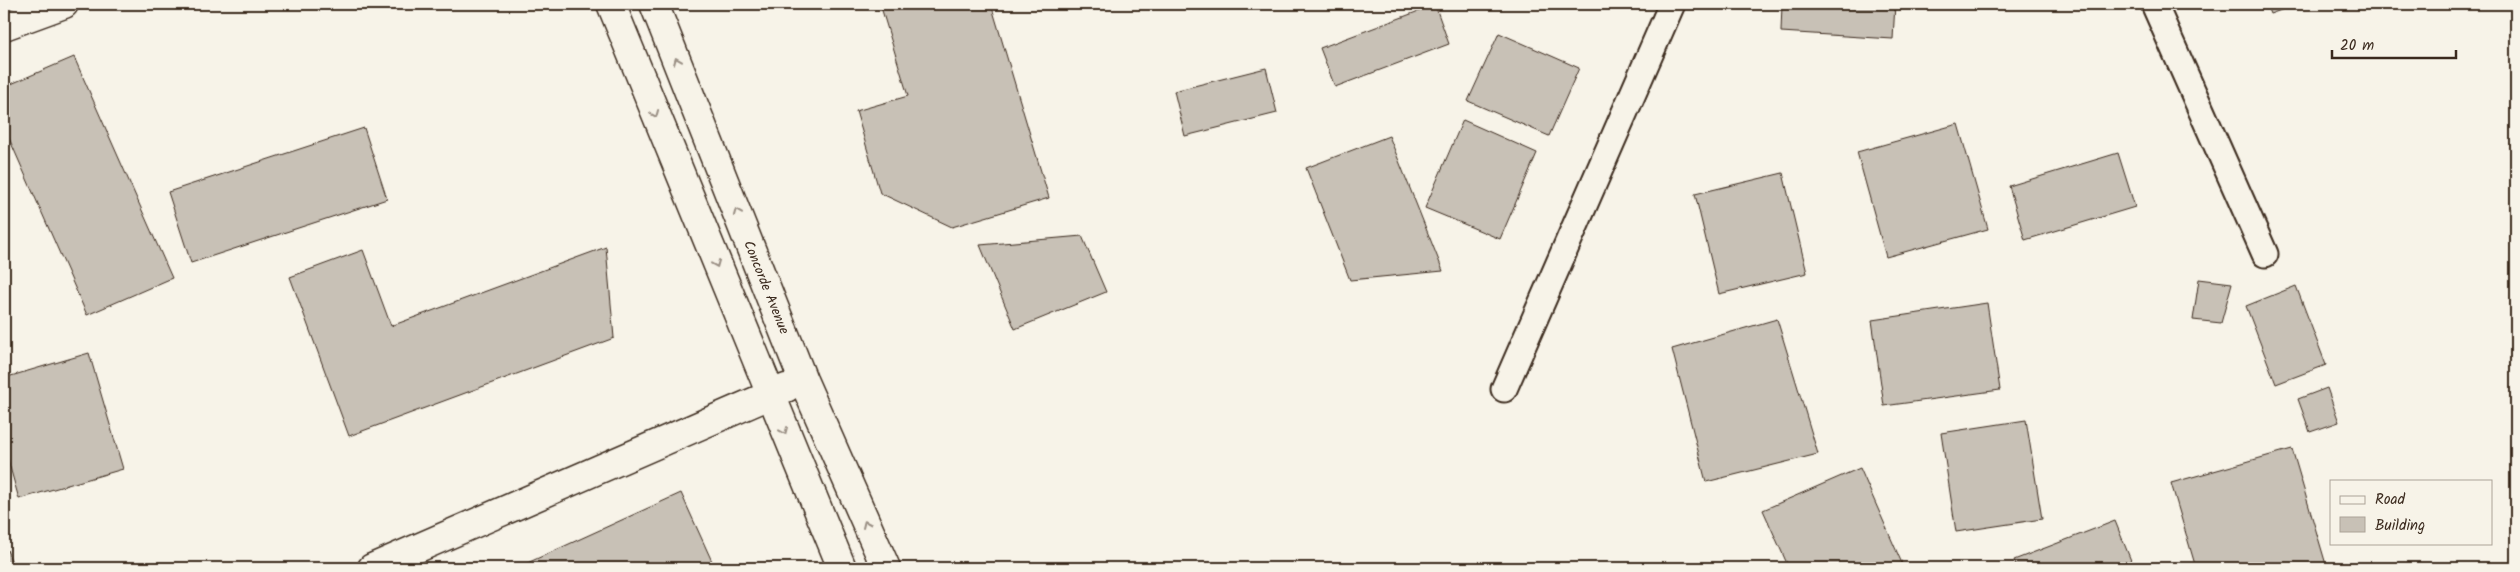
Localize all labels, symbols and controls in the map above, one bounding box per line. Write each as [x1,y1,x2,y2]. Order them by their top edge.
scale bar [2332,28,2456,60]
text: 20 m [2340,34,2374,58]
one-way arrow [673,57,683,66]
one-way arrow [649,109,660,118]
one-way arrow [733,208,743,217]
street label: Concorde Avenue [737,237,795,338]
one-way arrow [710,259,721,268]
one-way arrow [778,426,789,435]
legend [2330,480,2492,544]
text: Road [2375,488,2406,512]
text: Building [2375,514,2425,538]
one-way arrow [862,520,873,529]

